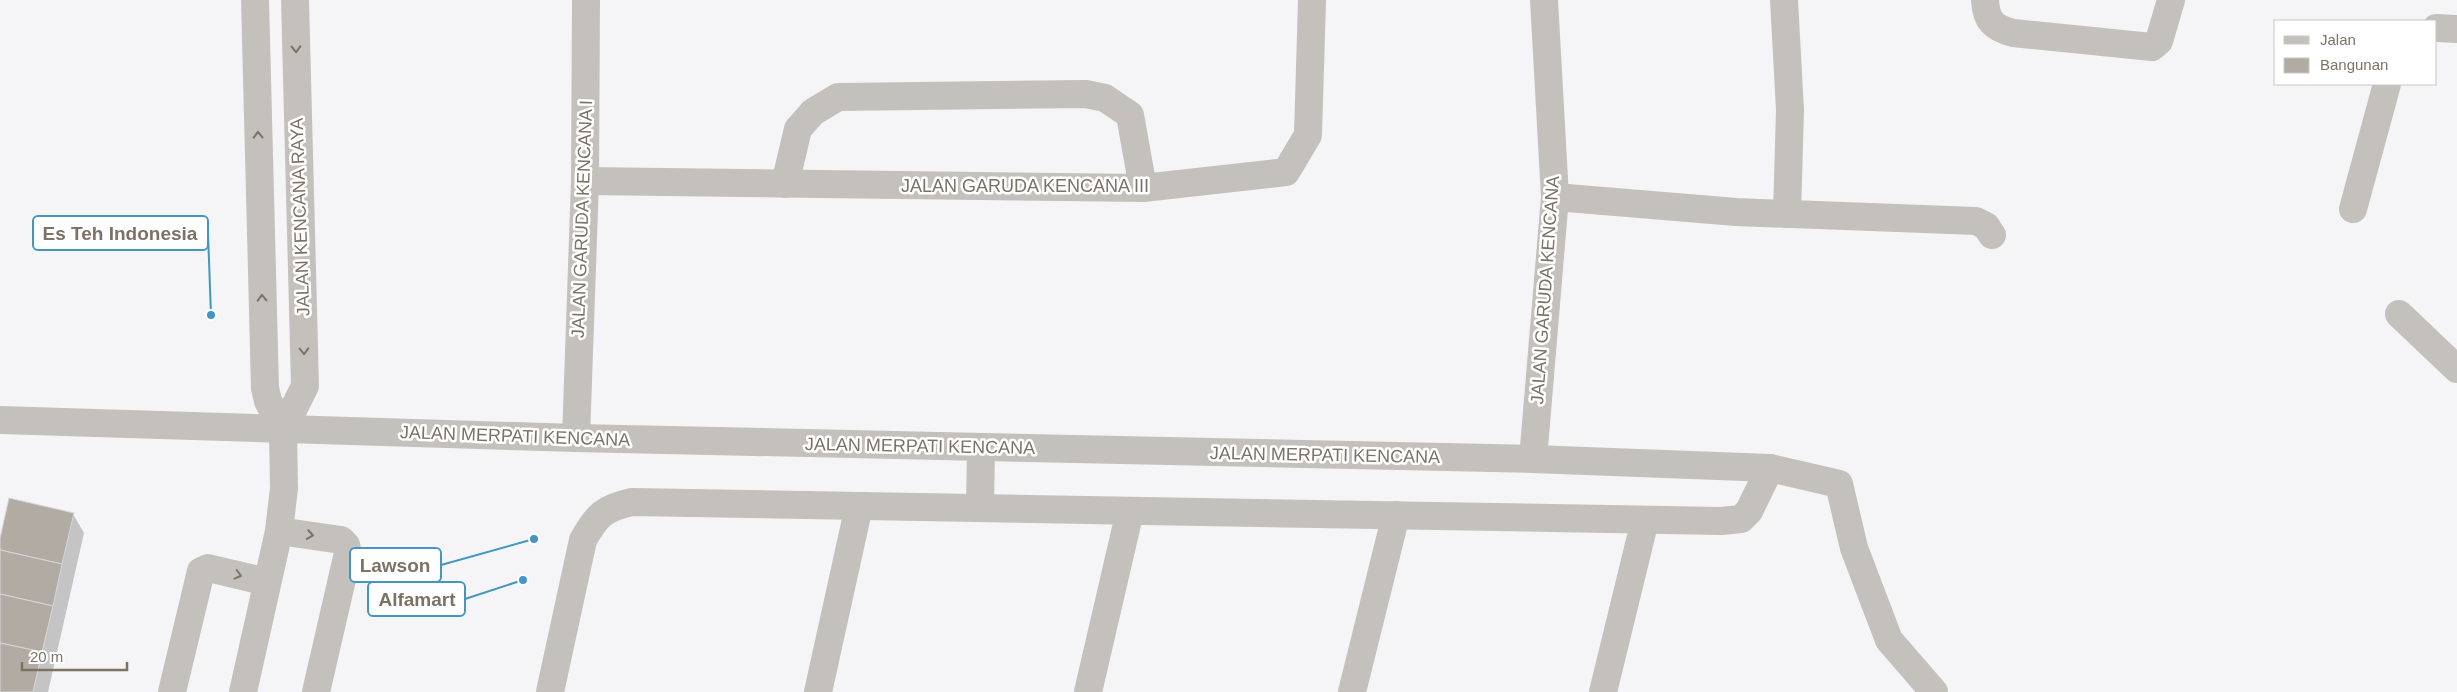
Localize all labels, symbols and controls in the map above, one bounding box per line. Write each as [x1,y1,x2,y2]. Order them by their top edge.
legend [2274,20,2437,85]
text: Jalan [2320,31,2356,48]
one-way arrow [291,45,301,53]
text: Bangunan [2320,56,2388,73]
street label: JALAN GARUDA KENCANA I [568,100,596,338]
street label: JALAN KENCANA RAYA [287,118,313,316]
one-way arrow [253,131,264,139]
street label: JALAN GARUDA KENCANA [1527,175,1563,405]
street label: JALAN GARUDA KENCANA III [901,176,1149,196]
callout: Es Teh Indonesia [33,216,208,250]
text: Es Teh Indonesia [43,223,198,244]
one-way arrow [257,293,268,301]
one-way arrow [299,348,309,355]
street label: JALAN MERPATI KENCANA [400,422,630,450]
street label: JALAN MERPATI KENCANA [805,434,1035,458]
street label: JALAN MERPATI KENCANA [1210,443,1440,467]
one-way arrow [306,530,314,540]
callout: Lawson [350,548,441,582]
text: Lawson [360,555,430,576]
one-way arrow [233,569,242,580]
callout: Alfamart [368,582,465,616]
text: Alfamart [378,589,456,610]
scale bar [22,640,128,672]
text: 20 m [30,648,63,665]

